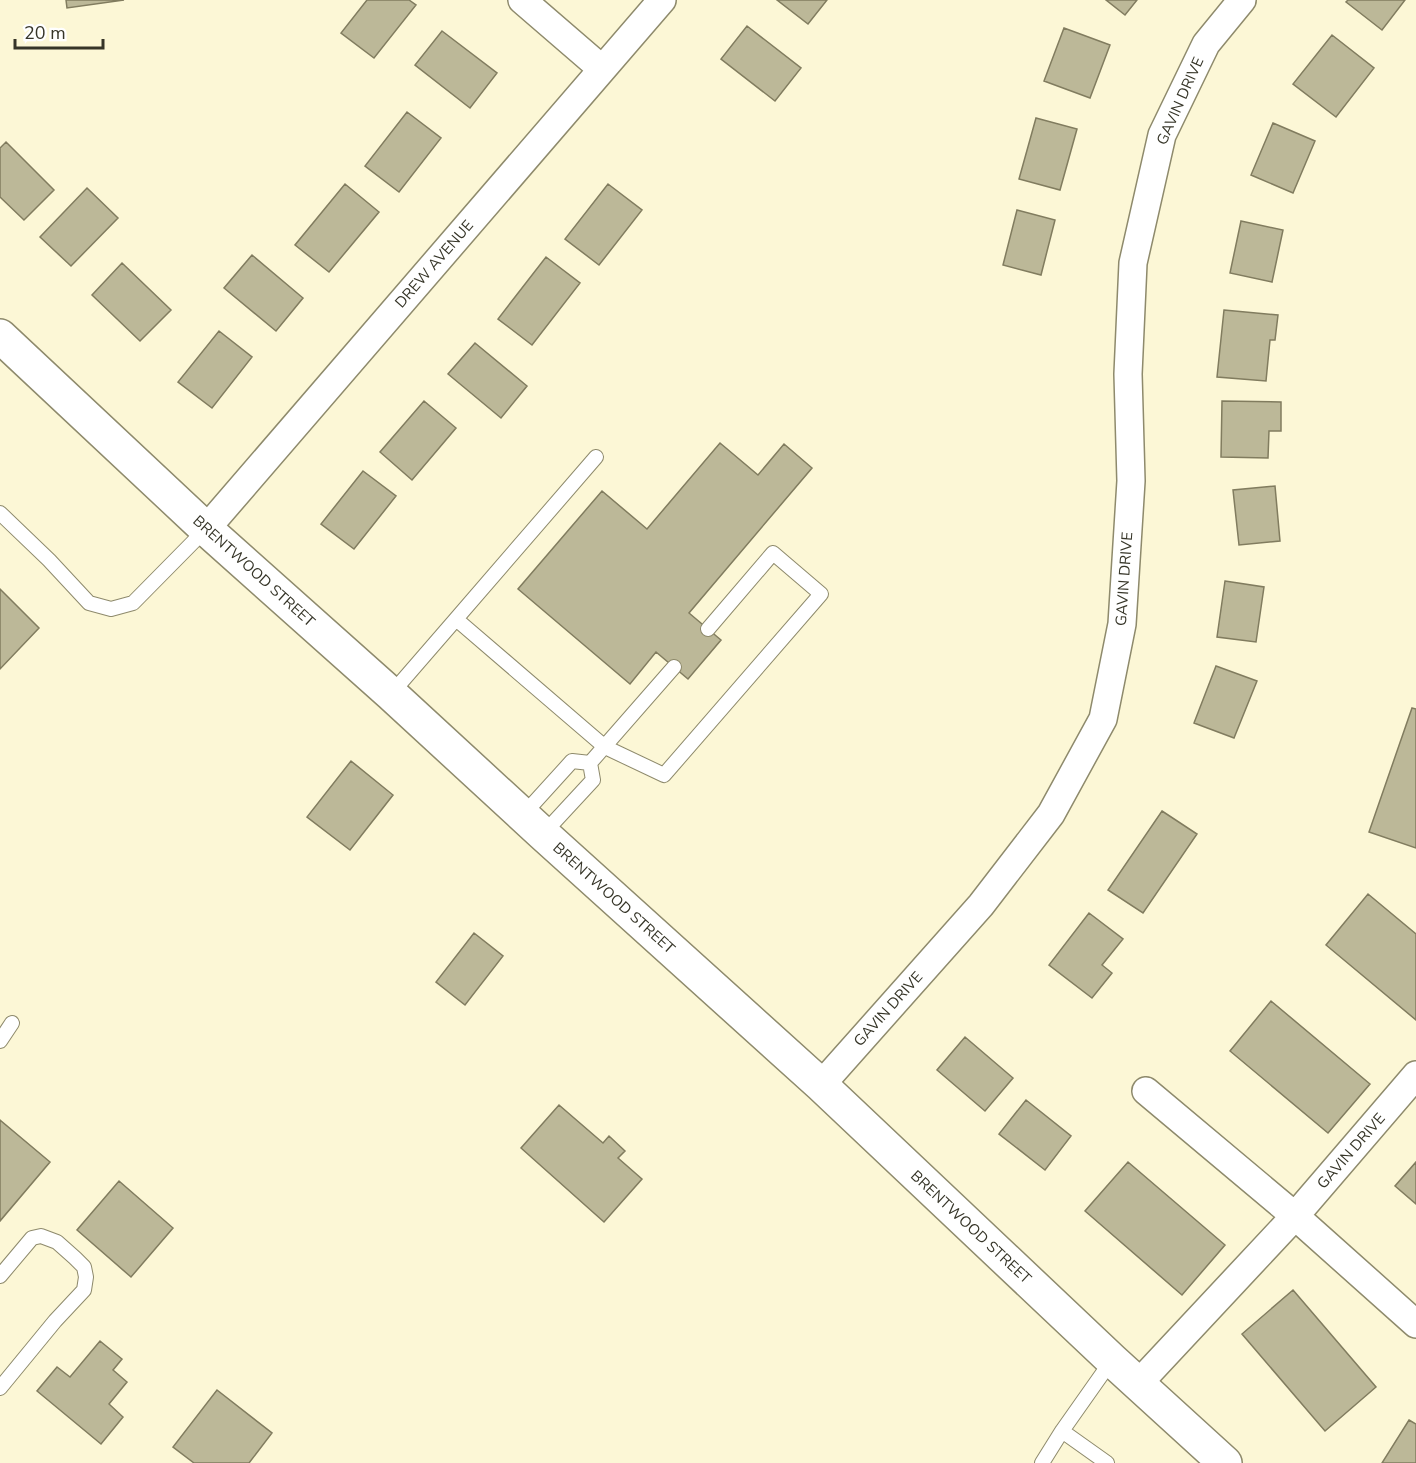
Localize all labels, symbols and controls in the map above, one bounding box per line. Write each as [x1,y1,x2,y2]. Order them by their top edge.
scale bar [15,12,104,50]
text: 20 m [24,21,66,45]
street label: GAVIN DRIVE [1152,54,1208,148]
street label: DREW AVENUE [390,216,478,312]
street label: BRENTWOOD STREET [189,511,319,631]
street label: GAVIN DRIVE [1111,531,1137,627]
street label: BRENTWOOD STREET [549,838,679,958]
street label: GAVIN DRIVE [849,967,927,1051]
street label: GAVIN DRIVE [1313,1109,1389,1193]
street label: BRENTWOOD STREET [906,1166,1036,1288]

